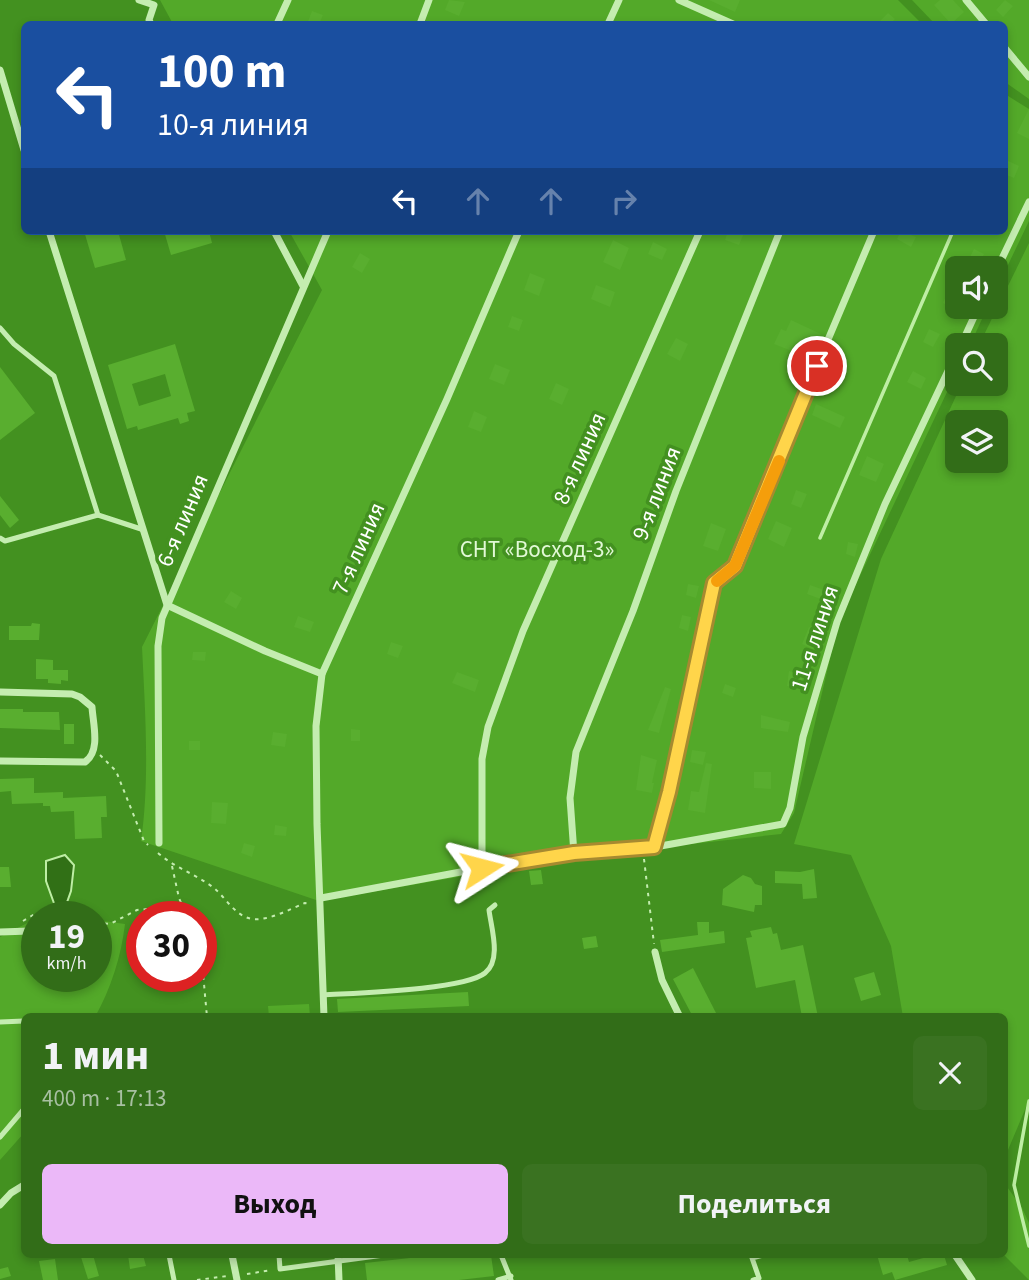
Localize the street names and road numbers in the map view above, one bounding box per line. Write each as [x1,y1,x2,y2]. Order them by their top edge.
street label: 8-я линия [544,407,614,510]
street label: 9-я линия [624,442,689,545]
street label: 6-я линия [148,469,217,572]
street label: 7-я линия [323,497,393,600]
street label: 11-я линия [782,581,847,695]

